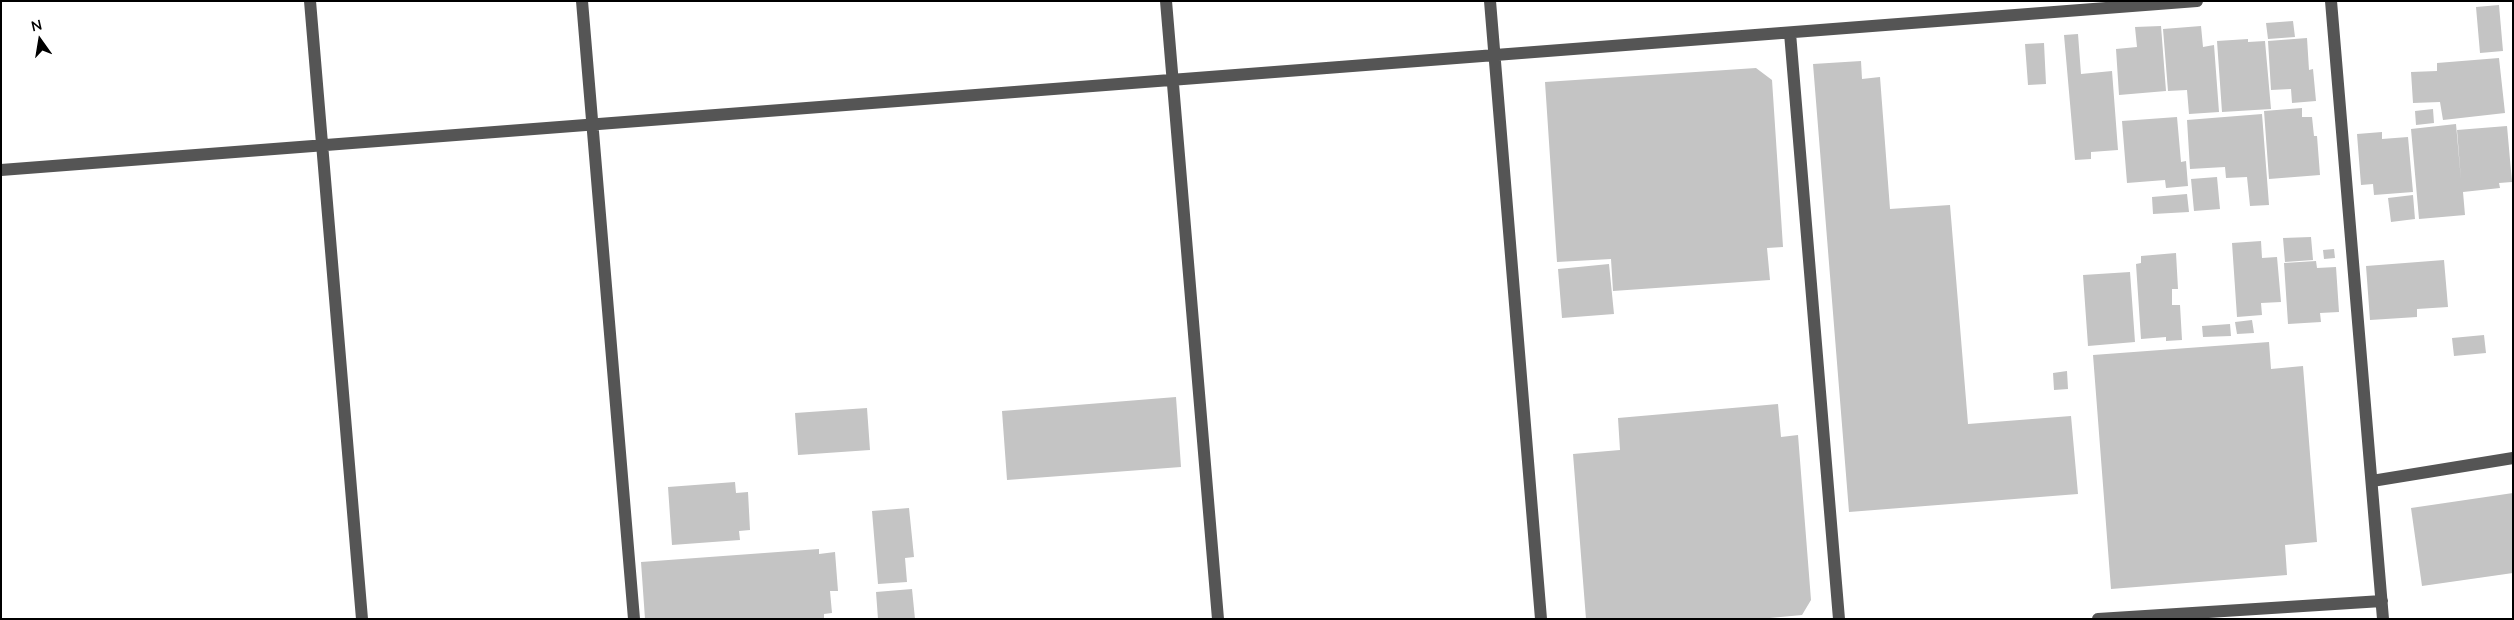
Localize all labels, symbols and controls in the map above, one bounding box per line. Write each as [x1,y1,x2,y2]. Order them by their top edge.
north arrow [15,15,65,65]
text: N [29,15,44,35]

